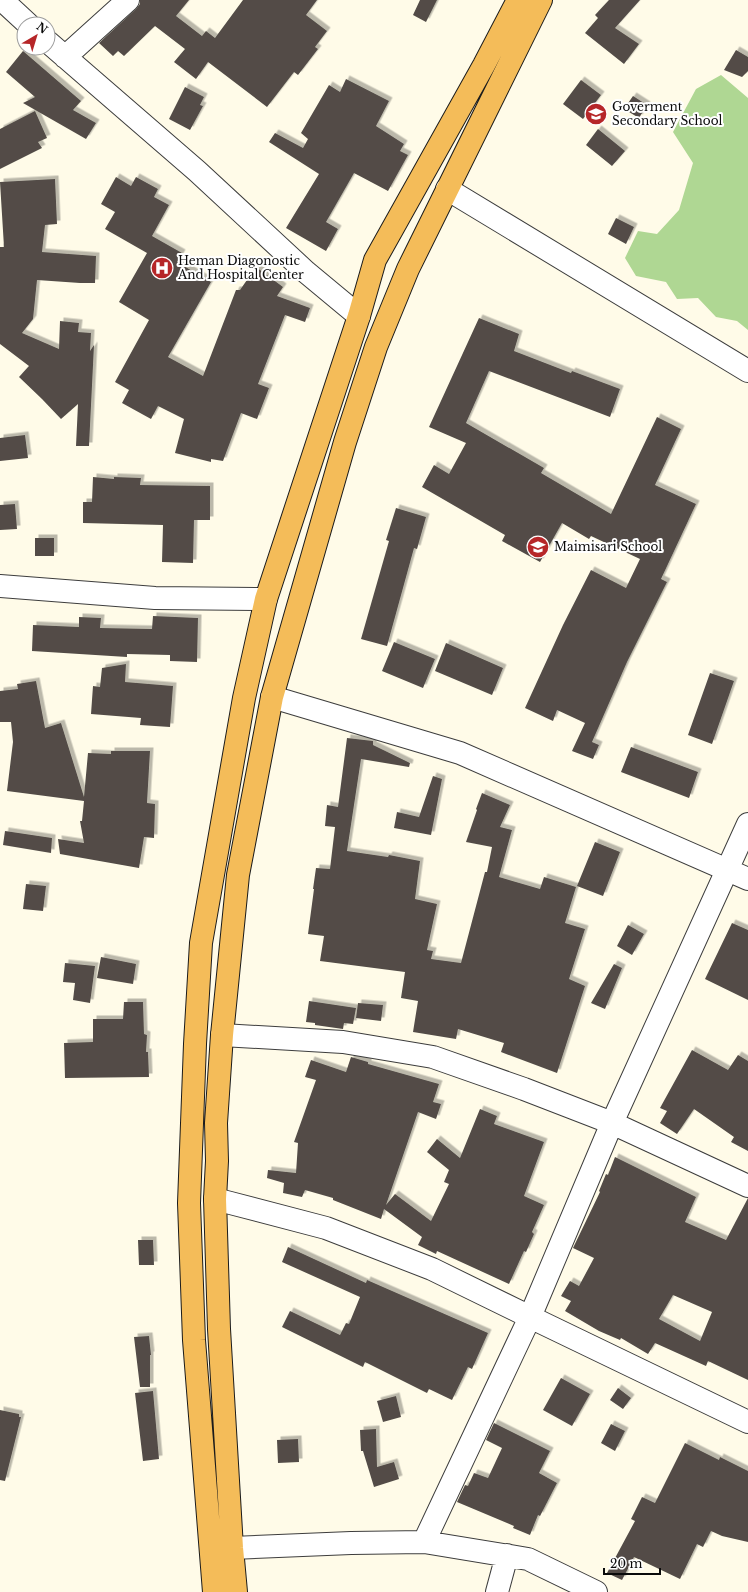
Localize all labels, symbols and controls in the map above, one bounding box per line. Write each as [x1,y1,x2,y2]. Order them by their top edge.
north arrow [16,16,56,56]
text: N [34,19,51,37]
place label: Goverment Secondary School [612,99,723,128]
school or university icon: Goverment Secondary School [583,101,609,127]
place label: Heman Diagonostic And Hospital Center [177,253,304,282]
hospital icon: Heman Diagonostic And Hospital Center [149,255,175,281]
school or university icon: Maimisari School [525,534,551,560]
place label: Maimisari School [554,539,662,554]
scale bar [604,1550,660,1576]
text: 20 m [610,1556,642,1571]

